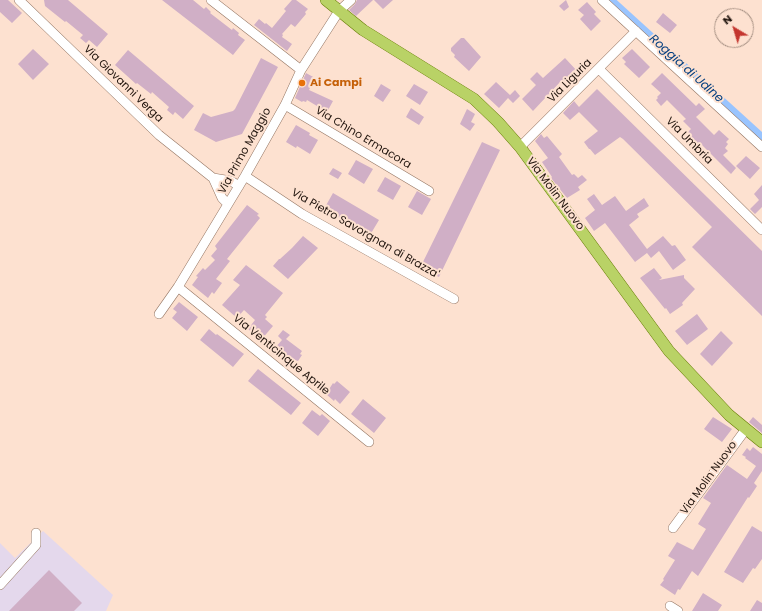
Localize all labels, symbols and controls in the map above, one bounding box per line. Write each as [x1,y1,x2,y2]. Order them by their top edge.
north arrow [714,8,754,48]
text: N [719,10,735,28]
water label: Roggia di Udine [646,32,726,106]
street label: Via Giovanni Verga [81,43,165,125]
street label: Via Liguria [545,56,595,106]
place label: Ai Campi [310,76,362,90]
marker: Ai Campi [297,78,307,88]
street label: Via Chino Ermacora [313,104,413,172]
street label: Via Primo Maggio [216,106,274,196]
street label: Via Umbria [663,115,715,167]
street label: Via Molin Nuovo [523,155,587,233]
street label: Via Pietro Savorgnan di Brazza' [289,186,441,282]
street label: Via Venticinque Aprile [230,312,332,398]
street label: Via Molin Nuovo [678,439,740,517]

